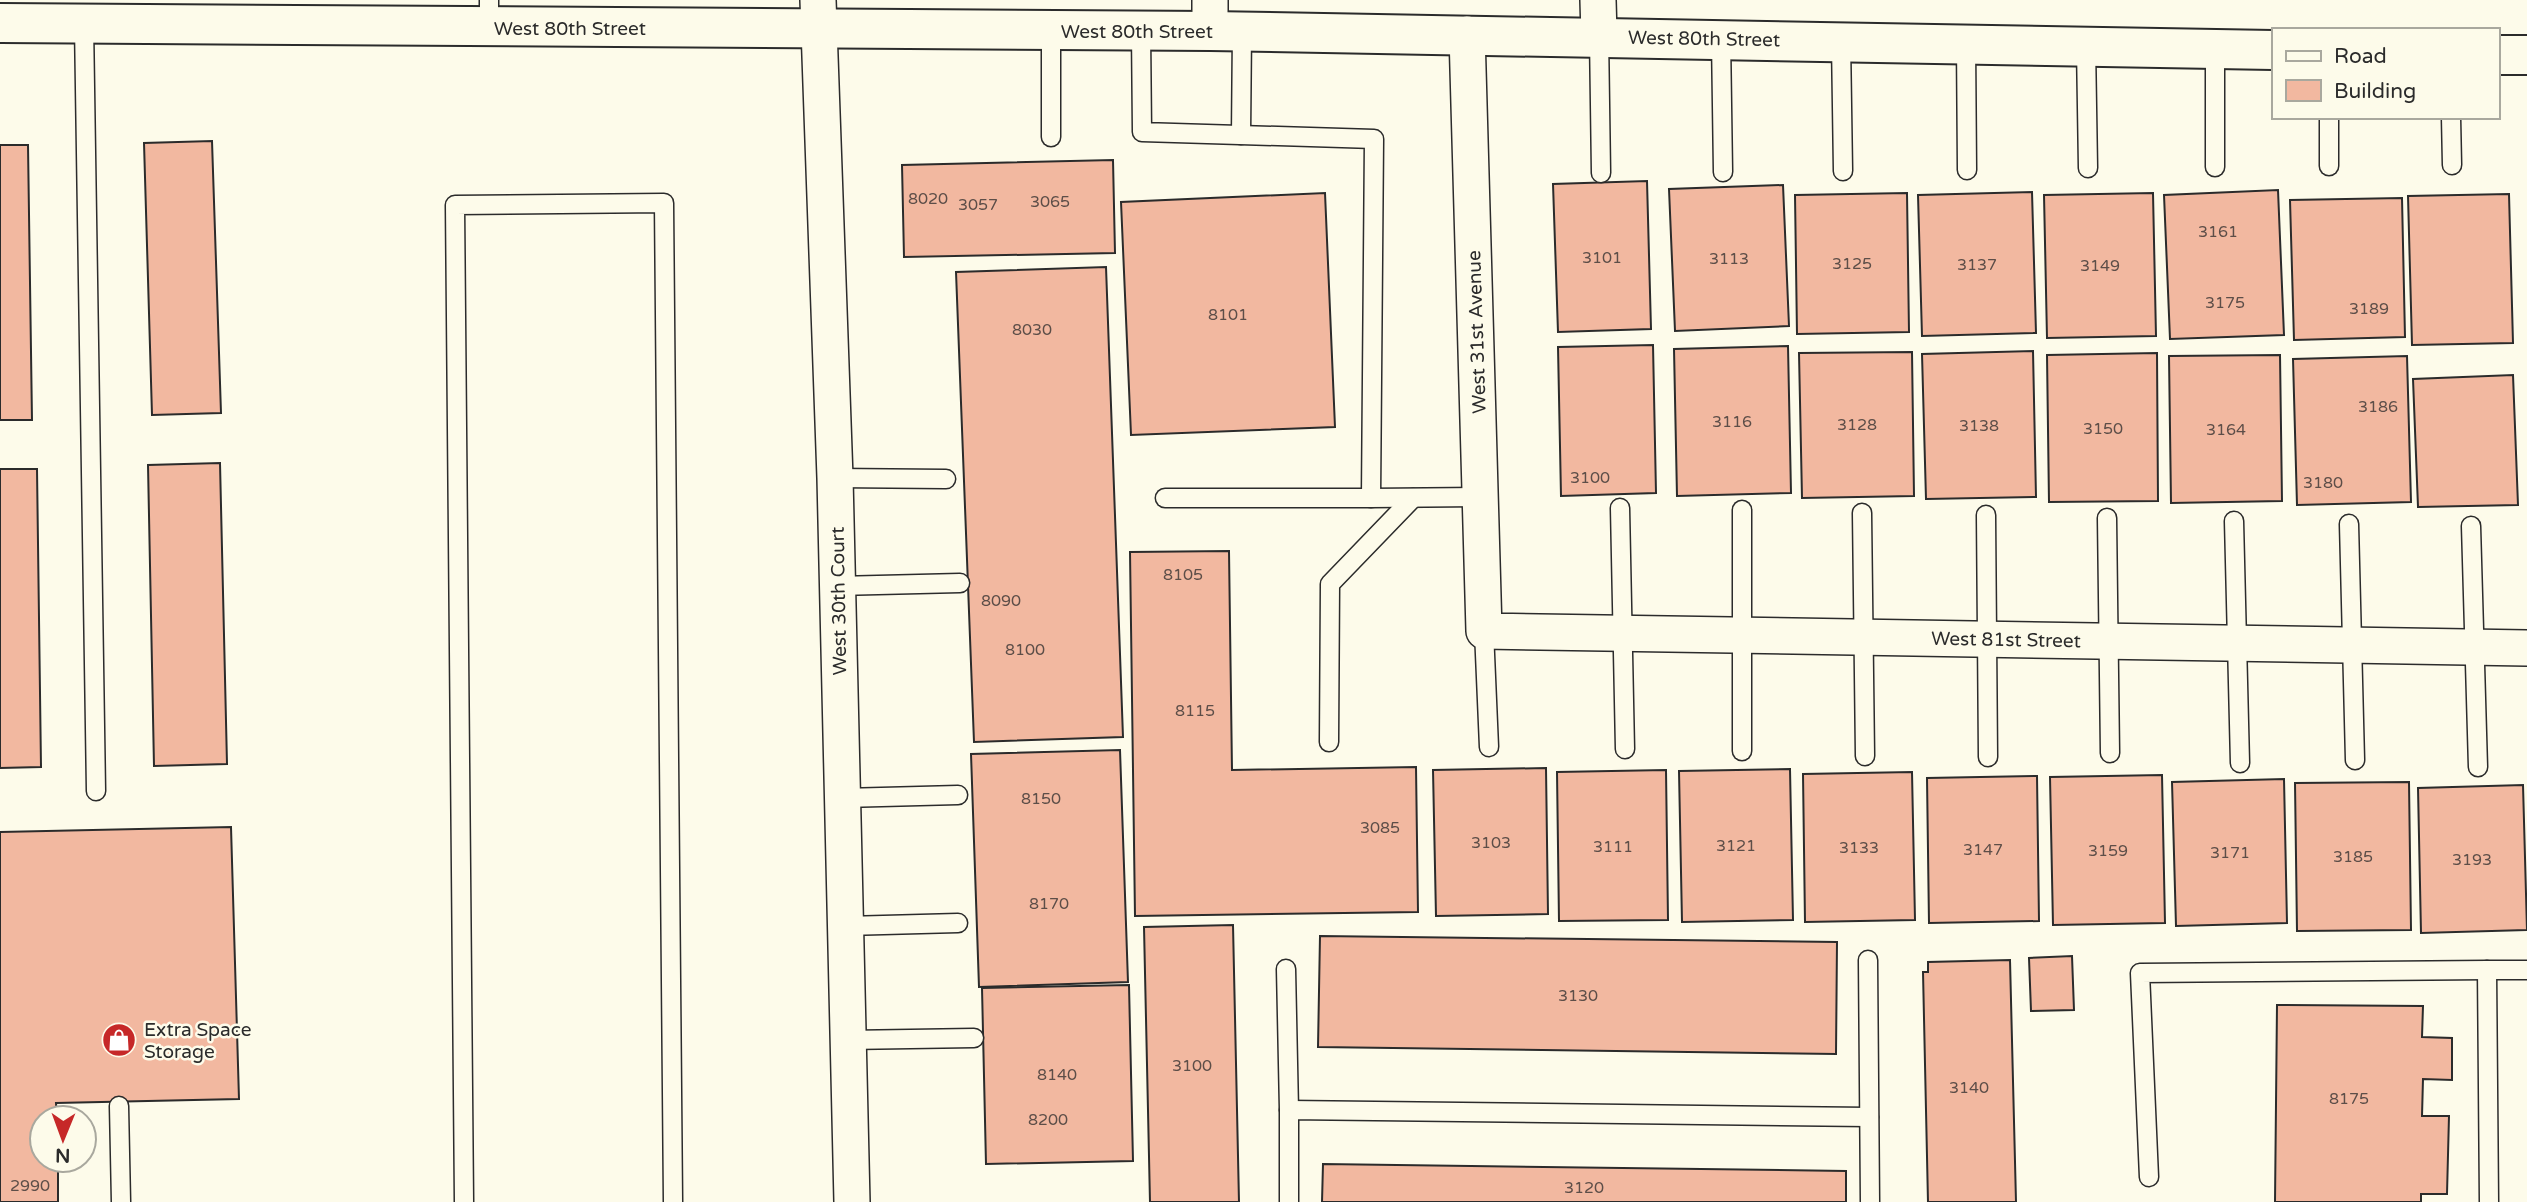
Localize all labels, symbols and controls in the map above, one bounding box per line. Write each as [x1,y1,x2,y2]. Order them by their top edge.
street label: West 80th Street [494,18,646,40]
street label: West 80th Street [1061,21,1213,43]
street label: West 80th Street [1628,27,1780,51]
legend [2272,28,2499,119]
text: Road [2334,44,2387,69]
text: Building [2334,79,2416,104]
house number: 8020 [908,189,948,209]
house number: 3065 [1030,192,1070,212]
house number: 3057 [958,195,998,215]
house number: 3161 [2198,222,2238,242]
house number: 3101 [1582,248,1622,268]
house number: 3113 [1709,249,1749,269]
street label: West 31st Avenue [1463,250,1491,414]
house number: 3125 [1832,254,1872,274]
house number: 3137 [1957,255,1997,275]
house number: 3149 [2080,256,2120,276]
house number: 3175 [2205,293,2245,313]
house number: 3189 [2349,299,2389,319]
house number: 8101 [1208,305,1248,325]
house number: 8030 [1012,320,1052,340]
house number: 3186 [2358,397,2398,417]
house number: 3116 [1712,412,1752,432]
house number: 3128 [1837,415,1877,435]
house number: 3138 [1959,416,1999,436]
house number: 3150 [2083,419,2123,439]
house number: 3164 [2206,420,2246,440]
house number: 3100 [1570,468,1610,488]
house number: 3180 [2303,473,2343,493]
street label: West 30th Court [827,527,851,675]
house number: 8105 [1163,565,1203,585]
house number: 8090 [981,591,1021,611]
street label: West 81st Street [1931,628,2081,652]
house number: 8100 [1005,640,1045,660]
house number: 8115 [1175,701,1215,721]
house number: 8150 [1021,789,1061,809]
house number: 3085 [1360,818,1400,838]
house number: 3103 [1471,833,1511,853]
house number: 3121 [1716,836,1756,856]
house number: 3111 [1593,837,1633,857]
house number: 3133 [1839,838,1879,858]
house number: 3147 [1963,840,2003,860]
house number: 3159 [2088,841,2128,861]
house number: 3171 [2210,843,2250,863]
house number: 3185 [2333,847,2373,867]
house number: 3193 [2452,850,2492,870]
house number: 8170 [1029,894,1069,914]
house number: 3130 [1558,986,1598,1006]
place label: Extra Space Storage [144,1019,252,1063]
shop icon: Extra Space Storage [100,1021,138,1059]
house number: 3100 [1172,1056,1212,1076]
house number: 8140 [1037,1065,1077,1085]
house number: 3140 [1949,1078,1989,1098]
house number: 8175 [2329,1089,2369,1109]
north arrow [28,1104,98,1174]
house number: 8200 [1028,1110,1068,1130]
text: N [55,1144,71,1166]
house number: 2990 [10,1176,50,1196]
house number: 3120 [1564,1178,1604,1198]

